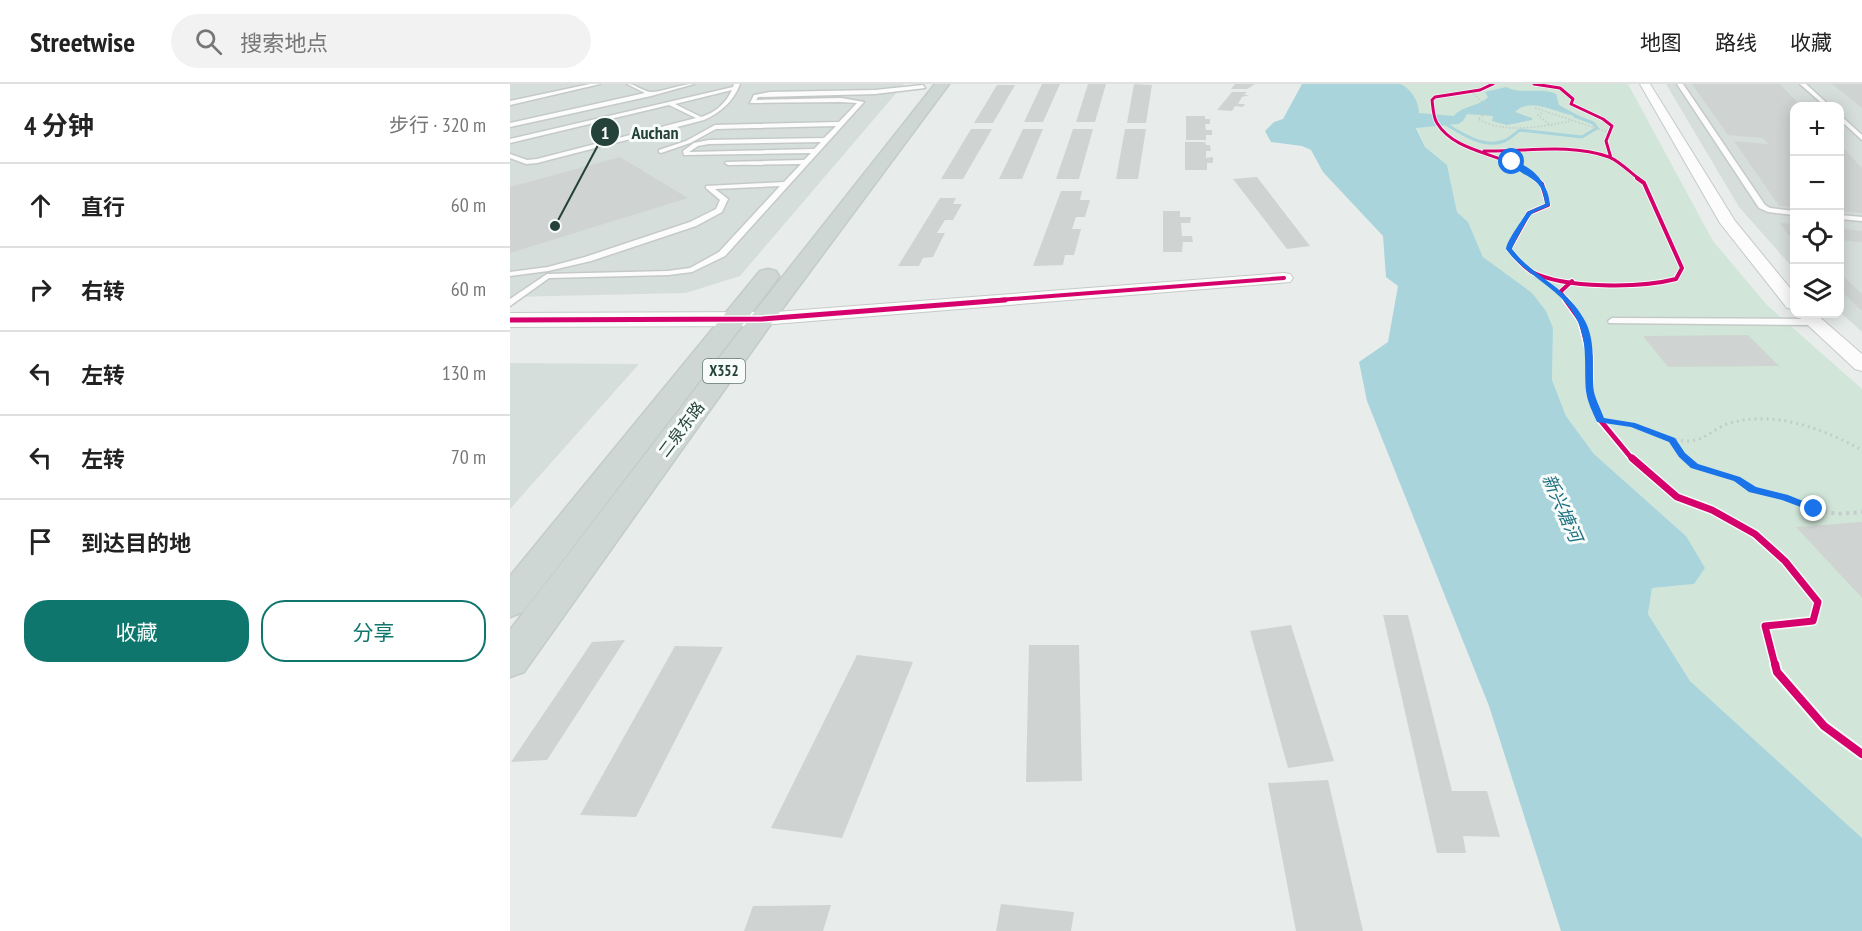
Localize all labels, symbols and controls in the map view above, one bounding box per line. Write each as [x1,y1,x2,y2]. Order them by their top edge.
search box [171,14,591,68]
text: Streetwise [30,23,135,60]
icon: search [192,25,225,58]
text: 搜索地点 [240,29,328,57]
text: 地图 [1640,29,1682,56]
text: 路线 [1715,29,1757,56]
text: 收藏 [1790,29,1832,56]
map controls [1790,102,1844,318]
button: + [1790,102,1844,156]
text: 4 分钟 [24,109,94,142]
text: 步行 · 320 m [389,112,486,138]
callout: Auchan [590,114,691,150]
text: 1 [601,121,609,144]
text: Auchan [631,121,678,144]
route start [1498,148,1524,174]
button: − [1790,156,1844,210]
icon: ahead [24,189,57,222]
text: 60 m [451,192,486,218]
text: 直行 [81,193,125,221]
button: locate [1790,210,1844,264]
button: layers [1790,264,1844,318]
icon: right [24,273,57,306]
text: 60 m [451,276,486,302]
text: 右转 [81,277,125,305]
icon: left [24,357,57,390]
road number: X352 [703,359,745,383]
text: 130 m [442,360,486,386]
text: 左转 [81,361,125,389]
street label: 二泉东路 [654,397,708,461]
icon: left [24,441,57,474]
text: 70 m [451,444,486,470]
text: 左转 [81,445,125,473]
water label: 新兴塘河 [1537,470,1589,548]
route end [1800,495,1826,521]
icon: arrive [24,525,57,558]
text: 到达目的地 [81,529,191,557]
button: 收藏 [24,600,249,662]
button: 分享 [261,600,486,662]

